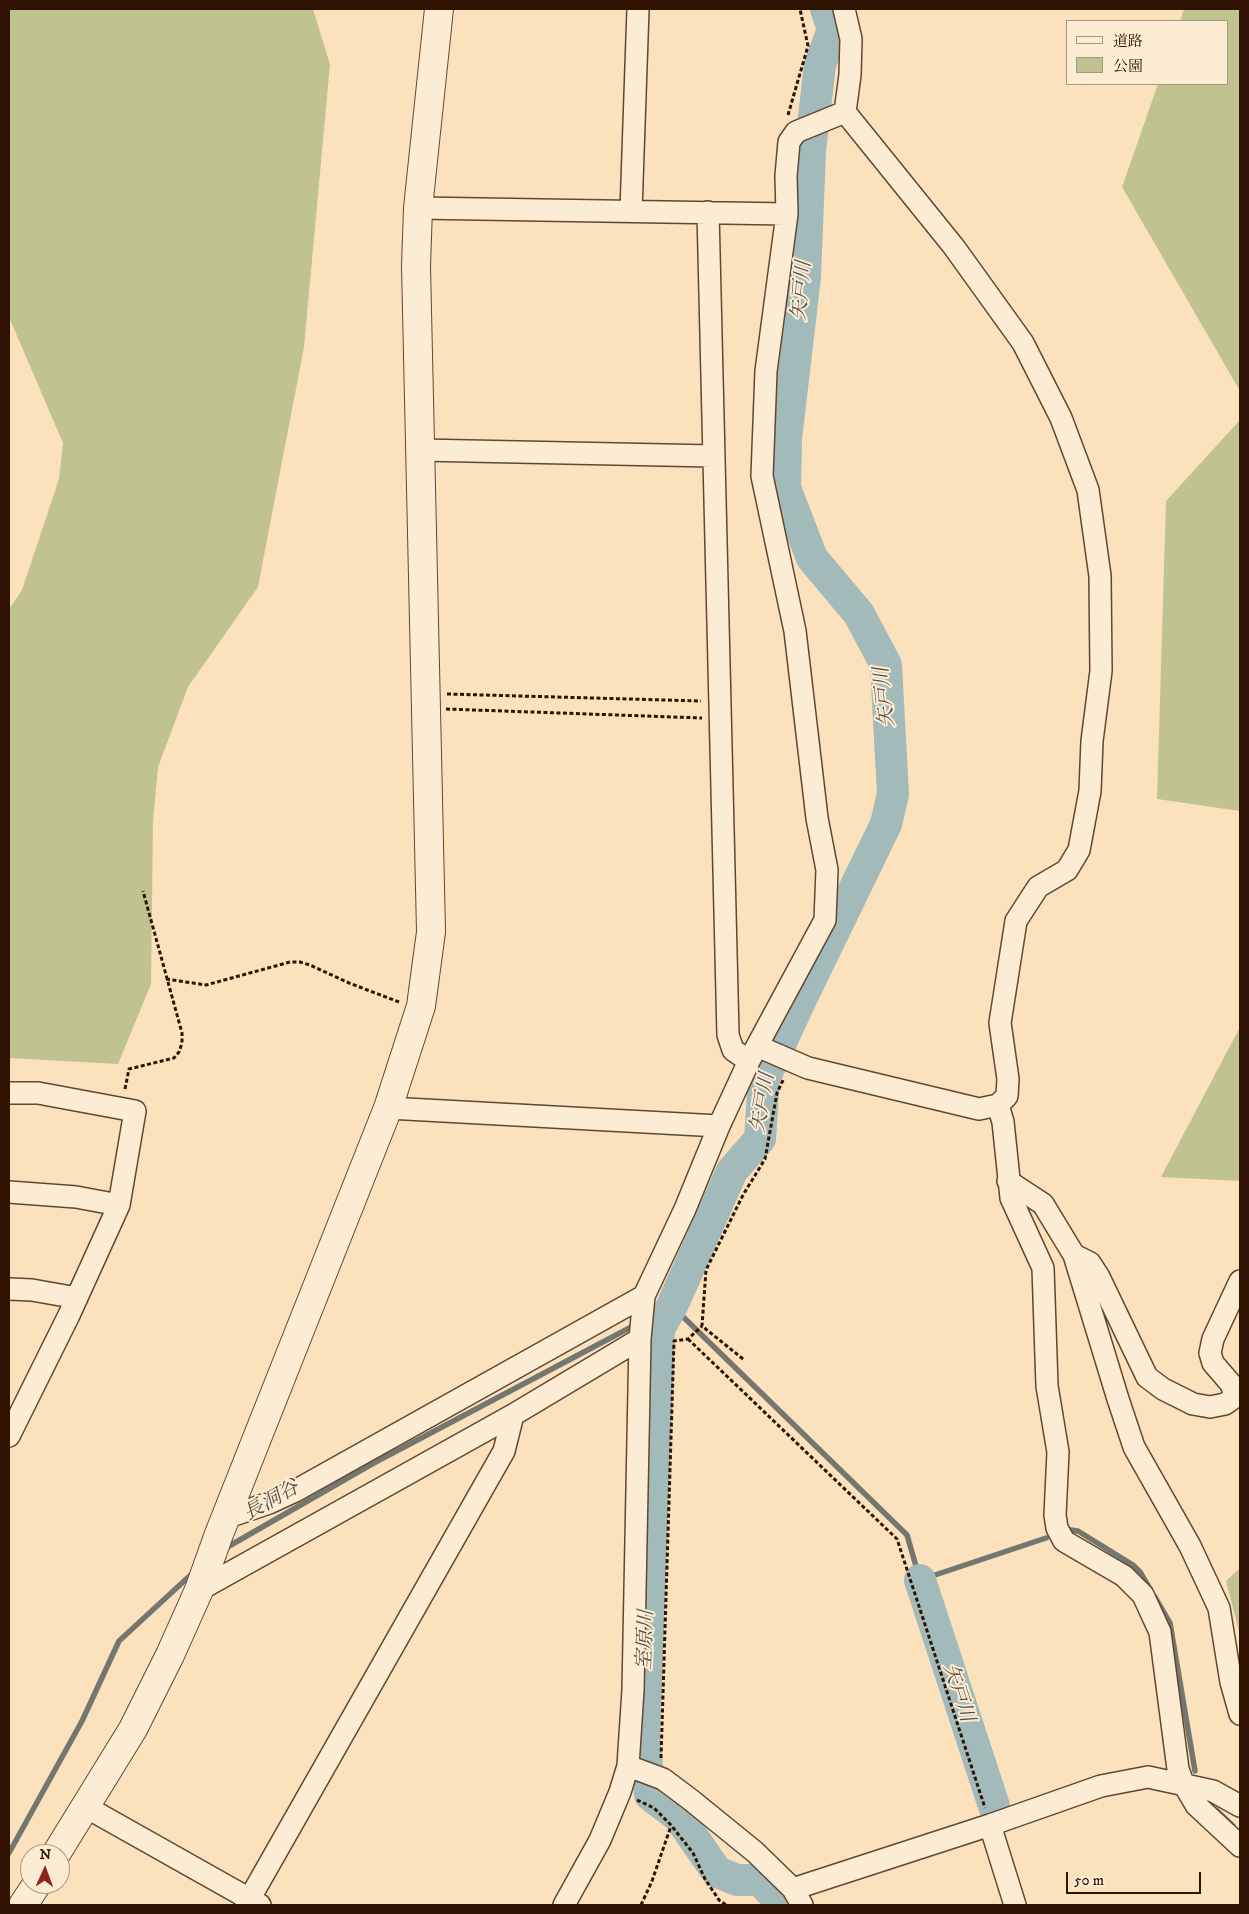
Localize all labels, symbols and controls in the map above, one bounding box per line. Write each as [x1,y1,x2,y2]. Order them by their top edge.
legend [1066,20,1229,85]
text: 道路 [1113,32,1143,51]
text: 公園 [1113,57,1143,76]
water label: 矢戸川 [788,260,818,322]
water label: 矢戸川 [871,666,901,728]
water label: 矢戸川 [747,1071,781,1135]
water label: 長洞谷 [240,1477,304,1527]
water label: 室原川 [634,1610,660,1670]
water label: 矢戸川 [936,1661,978,1725]
north arrow [20,1844,70,1894]
text: N [39,1846,52,1864]
scale bar [1069,1862,1204,1894]
text: 50 m [1074,1871,1104,1890]

